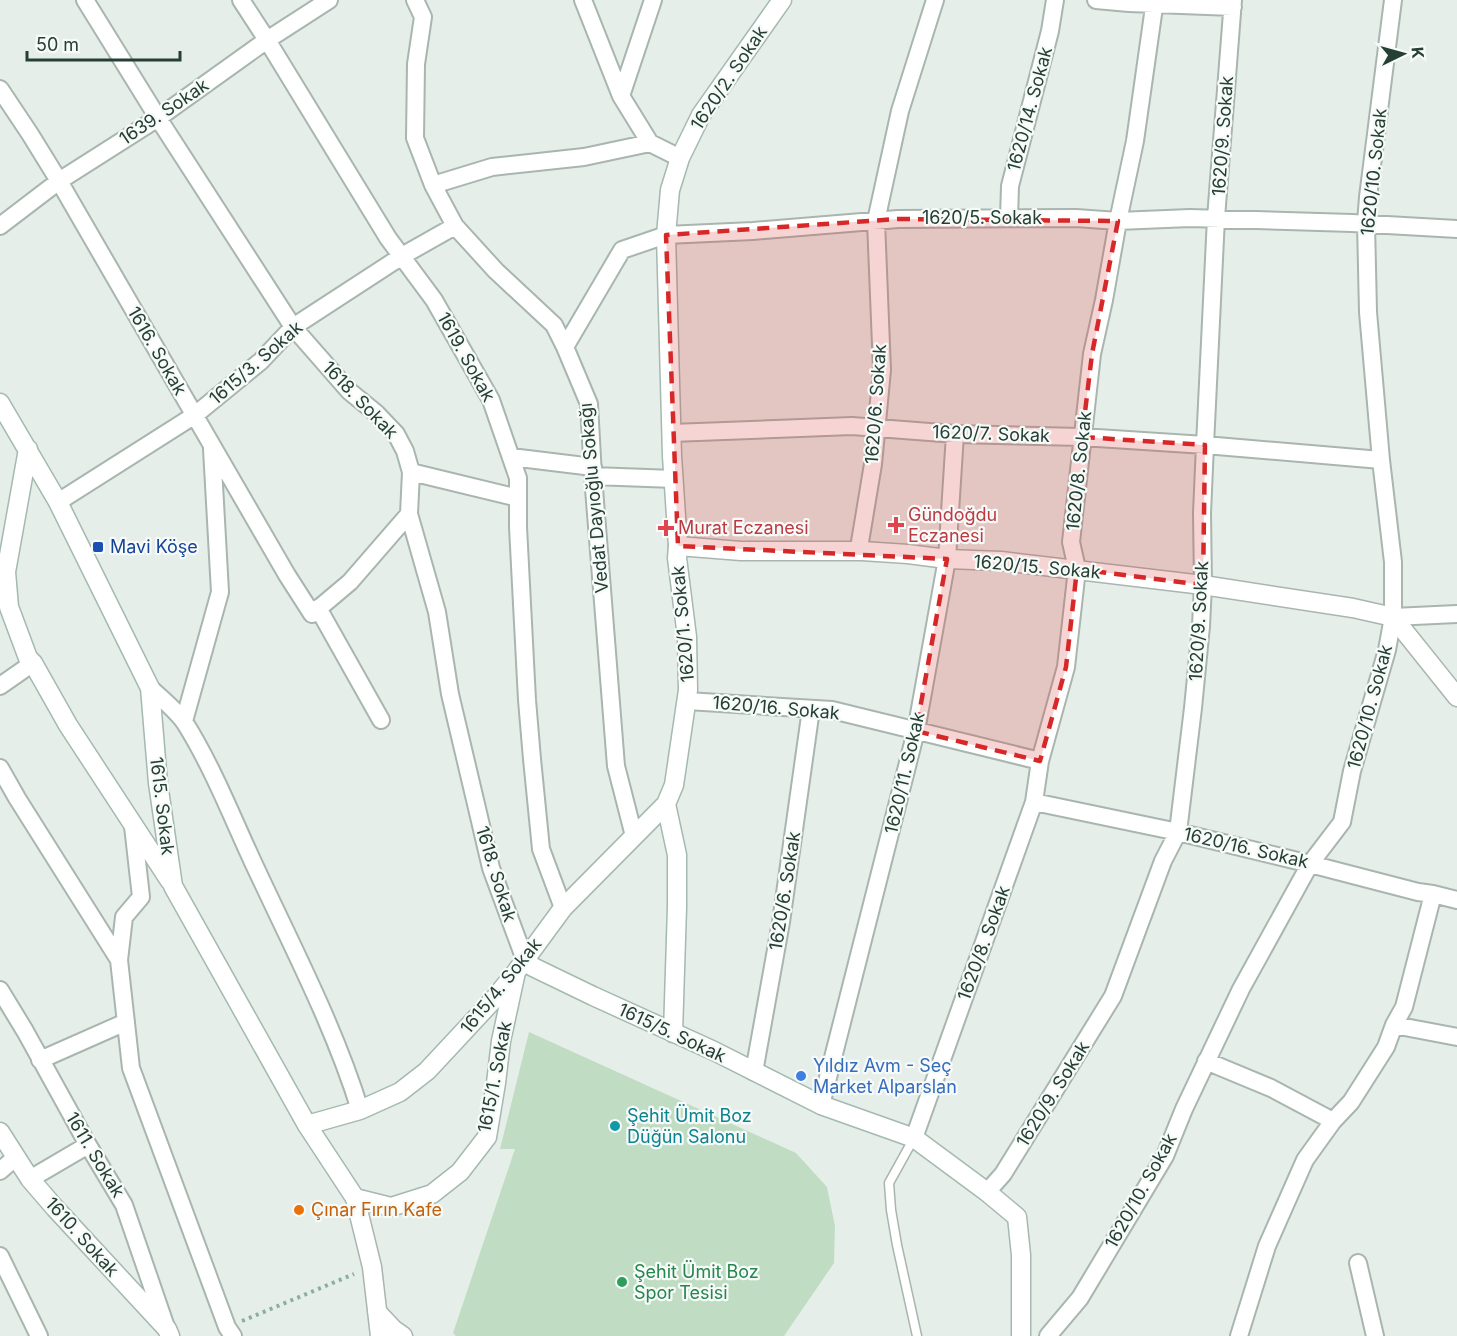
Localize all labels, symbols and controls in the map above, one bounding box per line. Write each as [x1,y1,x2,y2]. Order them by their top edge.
street label: 1620/2. Sokak [686,22,771,134]
scale bar [27,24,180,62]
north arrow [1373,24,1433,84]
text: 50 m [36,34,79,55]
street label: 1620/14. Sokak [1003,44,1056,173]
text: K [1407,46,1428,60]
street label: 1639. Sokak [115,74,212,149]
street label: 1620/9. Sokak [1208,75,1237,197]
street label: 1620/10. Sokak [1356,107,1391,237]
street label: 1620/5. Sokak [922,207,1042,228]
street label: 1616. Sokak [124,303,191,399]
street label: 1619. Sokak [433,308,500,405]
street label: 1615/3. Sokak [205,316,307,409]
street label: 1620/6. Sokak [861,343,890,465]
street label: 1618. Sokak [318,357,402,443]
street label: Vedat Dayıoğlu Sokağı [575,402,612,594]
street label: 1620/8. Sokak [1062,410,1095,532]
street label: 1620/7. Sokak [932,421,1050,446]
place label: Gündoğdu Eczanesi [908,504,997,546]
place label: Murat Eczanesi [678,517,809,538]
marker: Gündoğdu Eczanesi [889,518,903,532]
marker: Murat Eczanesi [659,521,673,535]
place label: Mavi Köşe [110,536,198,557]
marker: Mavi Köşe [91,540,105,554]
street label: 1620/15. Sokak [973,550,1102,583]
street label: 1620/9. Sokak [1185,560,1212,682]
street label: 1620/1. Sokak [667,565,698,683]
street label: 1620/10. Sokak [1343,642,1396,771]
street label: 1620/16. Sokak [712,691,841,724]
street label: 1620/11. Sokak [880,710,929,836]
street label: 1615. Sokak [146,756,179,856]
street label: 1618. Sokak [472,823,521,924]
street label: 1620/16. Sokak [1182,823,1311,872]
street label: 1620/6. Sokak [765,830,804,952]
street label: 1620/8. Sokak [953,883,1014,1003]
street label: 1615/4. Sokak [456,934,546,1038]
street label: 1615/5. Sokak [615,998,729,1067]
street label: 1615/1. Sokak [473,1019,516,1134]
street label: 1620/9. Sokak [1012,1037,1093,1150]
place label: Yıldız Avm - Seç Market Alparslan [813,1055,957,1097]
marker: Yıldız Avm - Seç Market Alparslan [794,1069,808,1083]
place label: Şehit Ümit Boz Düğün Salonu [627,1104,752,1147]
street label: 1611. Sokak [62,1108,129,1201]
marker: Şehit Ümit Boz Düğün Salonu [608,1119,622,1133]
street label: 1620/10. Sokak [1100,1130,1181,1252]
street label: 1610. Sokak [41,1193,123,1281]
place label: Çınar Fırın Kafe [311,1199,442,1220]
marker: Çınar Fırın Kafe [292,1203,306,1217]
place label: Şehit Ümit Boz Spor Tesisi [634,1260,759,1303]
marker: Şehit Ümit Boz Spor Tesisi [615,1275,629,1289]

